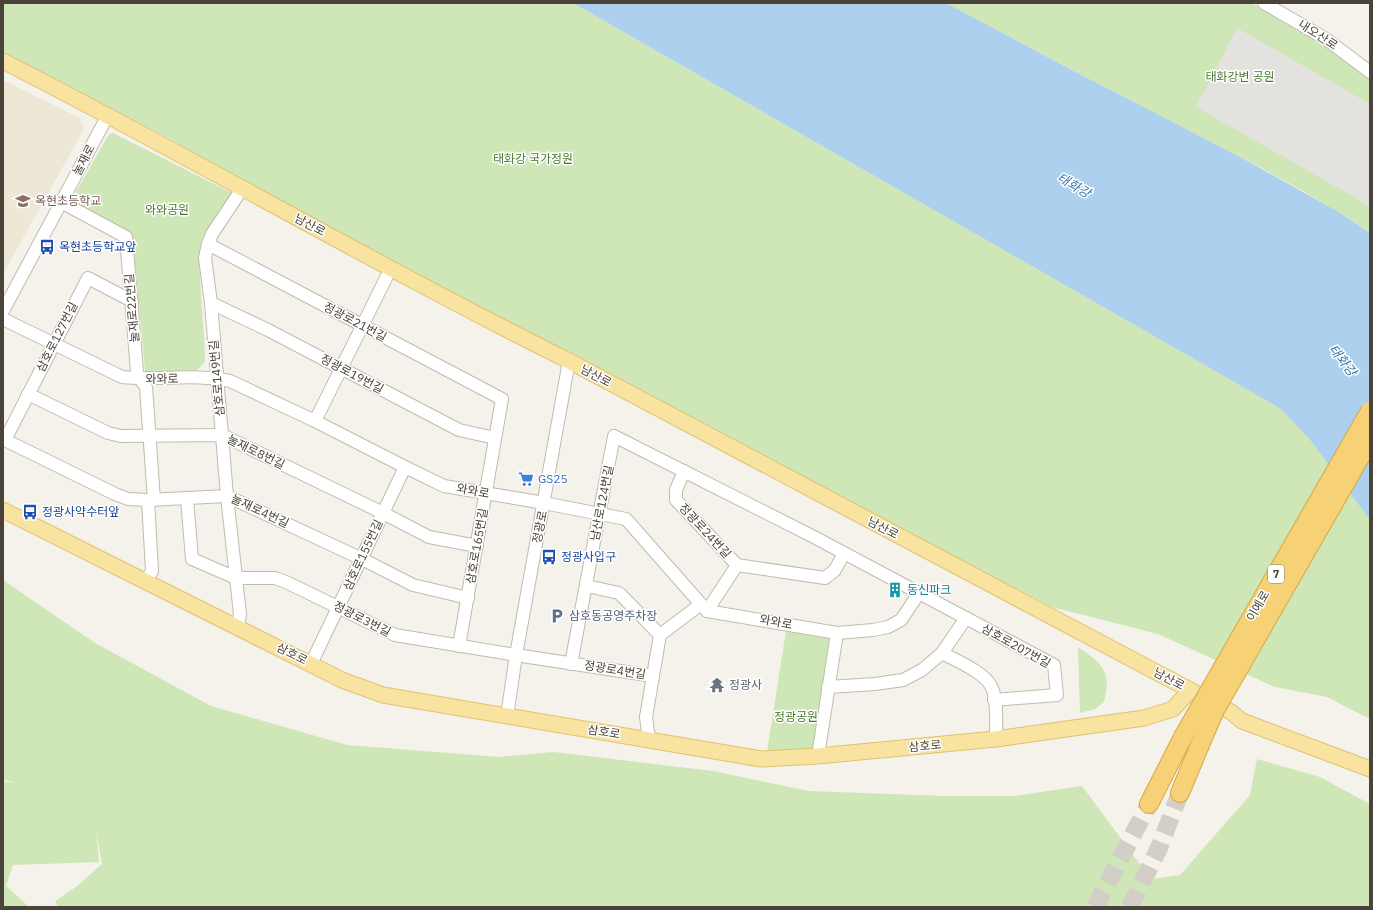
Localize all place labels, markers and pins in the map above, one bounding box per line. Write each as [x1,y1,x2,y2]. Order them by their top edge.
school or university icon: 옥현초등학교 [14,192,32,210]
place label: 옥현초등학교 [35,193,101,208]
bus stop icon: 옥현초등학교앞 [38,238,56,256]
place label: 옥현초등학교앞 [59,239,136,254]
supermarket icon: GS25 [517,470,535,488]
place label: GS25 [538,471,568,486]
bus stop icon: 정광사약수터앞 [21,503,39,521]
place label: 정광사약수터앞 [42,504,119,519]
bus stop icon: 정광사입구 [540,548,558,566]
place label: 정광사입구 [561,549,616,564]
building icon: 동신파크 [886,581,904,599]
place label: 동신파크 [907,582,951,597]
parking icon: 삼호동공영주차장 [548,607,566,625]
place label: 삼호동공영주차장 [569,608,657,623]
temple icon: 정광사 [708,676,726,694]
place label: 정광사 [729,677,762,692]

